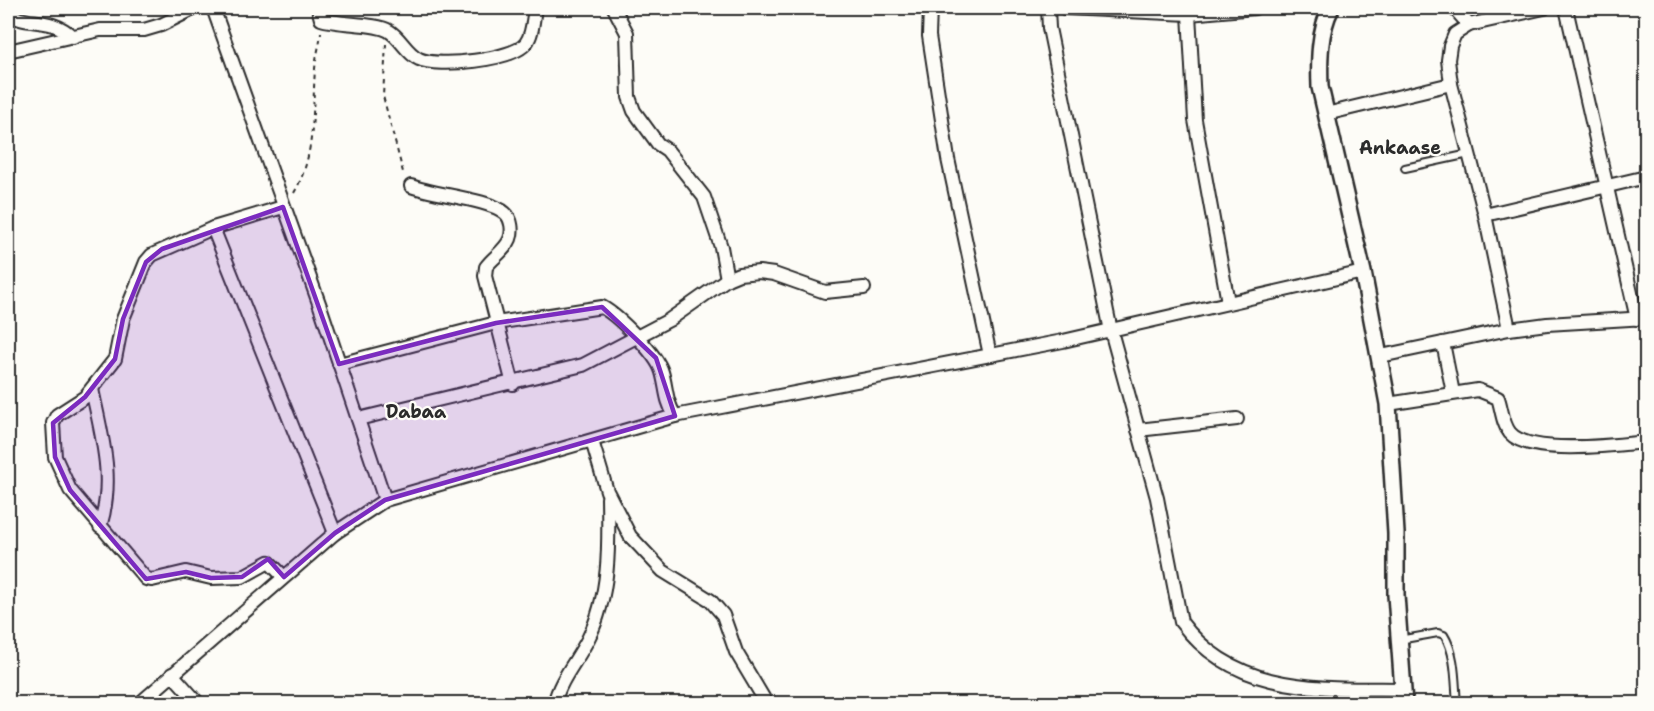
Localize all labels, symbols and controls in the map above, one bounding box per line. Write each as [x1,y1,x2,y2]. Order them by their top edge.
district label: Ankaase [1359,136,1441,160]
district label: Dabaa [386,400,447,424]

